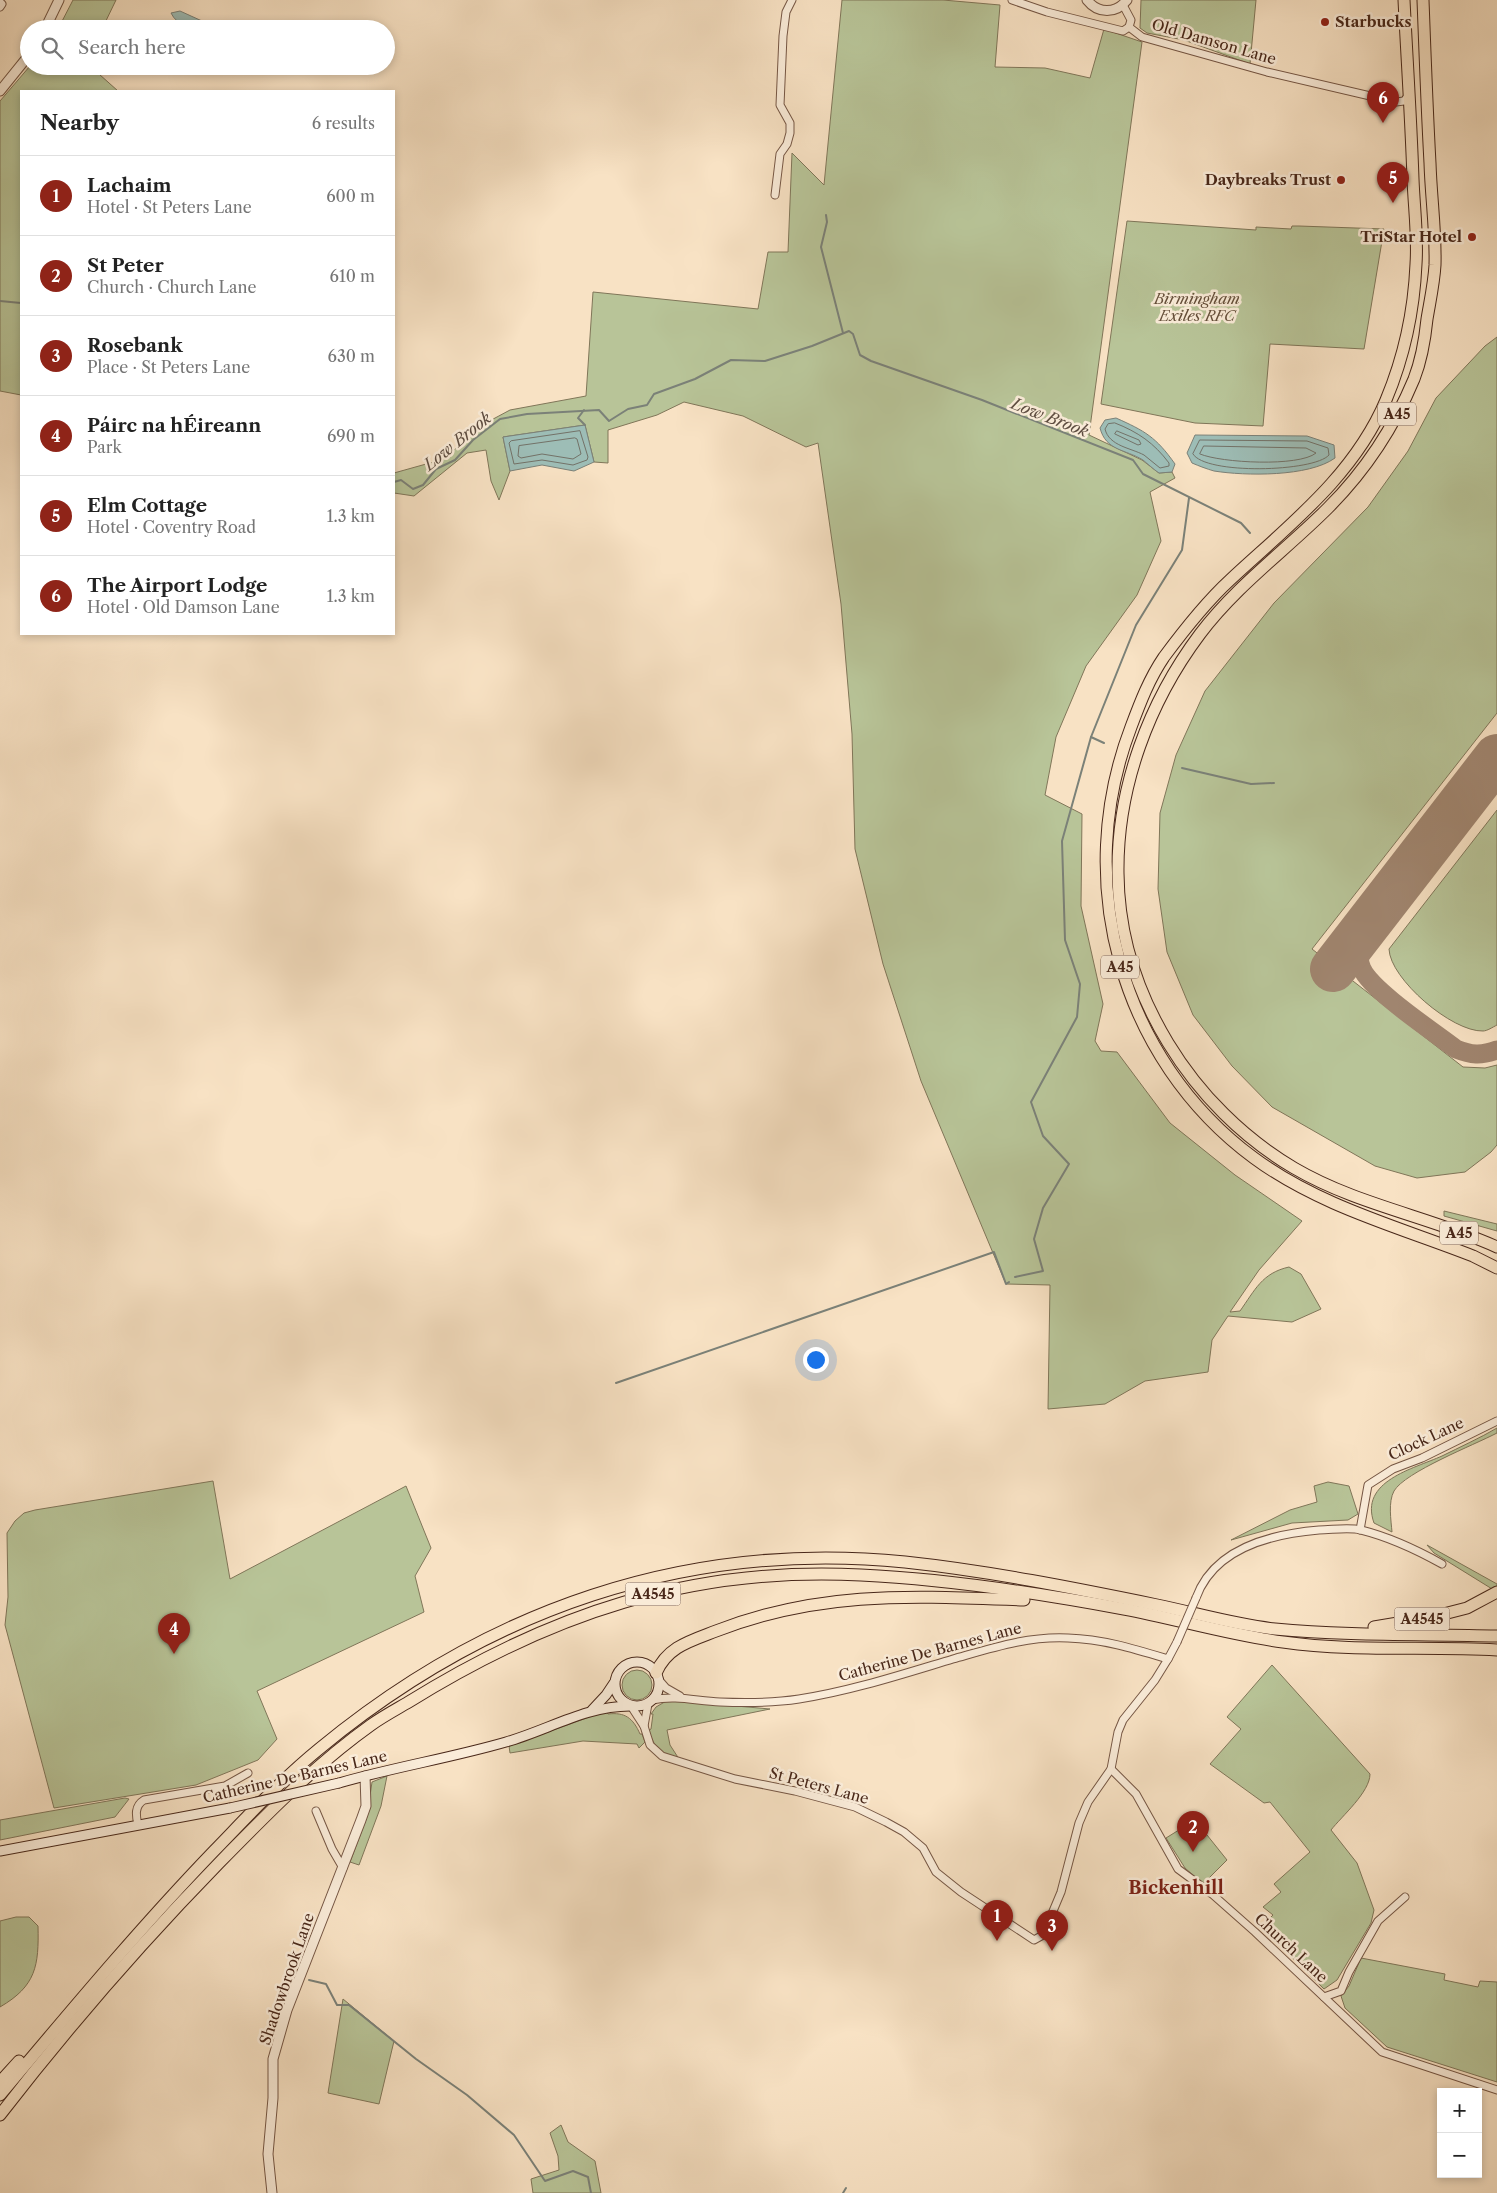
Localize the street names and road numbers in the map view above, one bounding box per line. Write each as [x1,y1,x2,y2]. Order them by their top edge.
street label: Old Damson Lane [1150,15,1279,68]
road number: A45 [1378,402,1416,426]
road number: A45 [1101,956,1139,979]
road number: A45 [1440,1222,1478,1244]
street label: Clock Lane [1385,1413,1467,1464]
road number: A4545 [626,1582,680,1606]
road number: A4545 [1394,1608,1450,1630]
street label: Catherine De Barnes Lane [836,1618,1023,1685]
street label: Catherine De Barnes Lane [201,1746,389,1807]
street label: St Peters Lane [767,1763,871,1808]
street label: Church Lane [1251,1909,1332,1986]
street label: Shadowbrook Lane [255,1910,318,2047]

